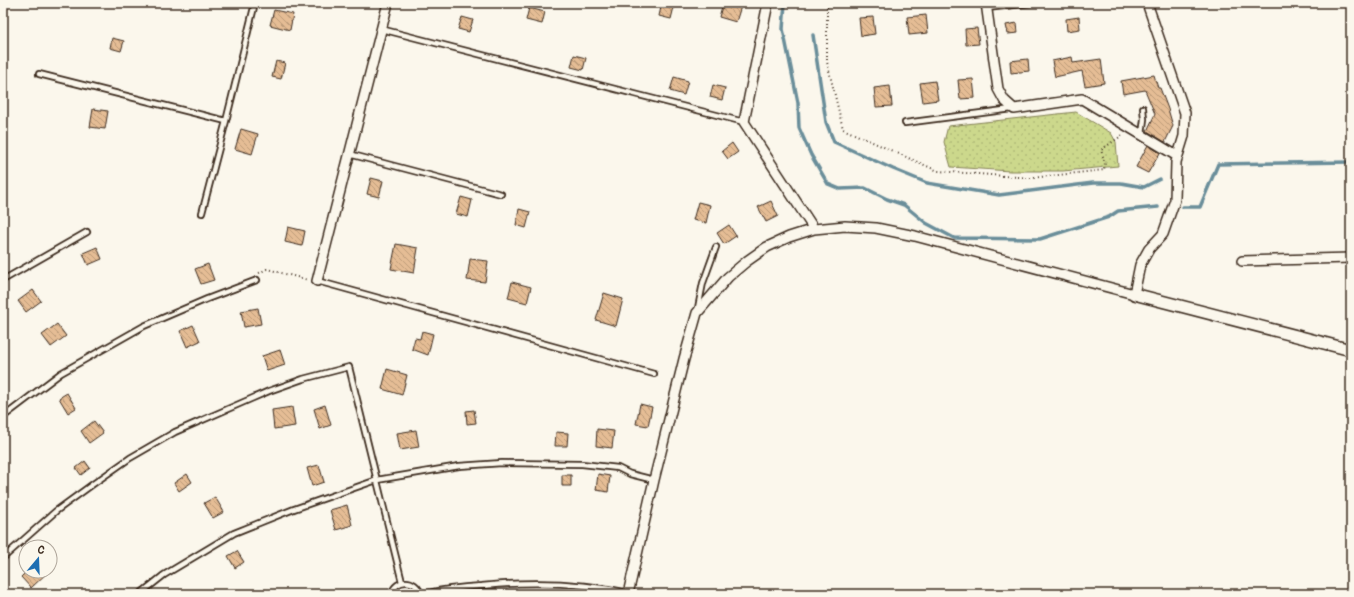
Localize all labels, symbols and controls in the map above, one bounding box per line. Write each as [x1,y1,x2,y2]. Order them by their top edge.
north arrow [18,539,58,579]
text: С [36,543,47,557]

